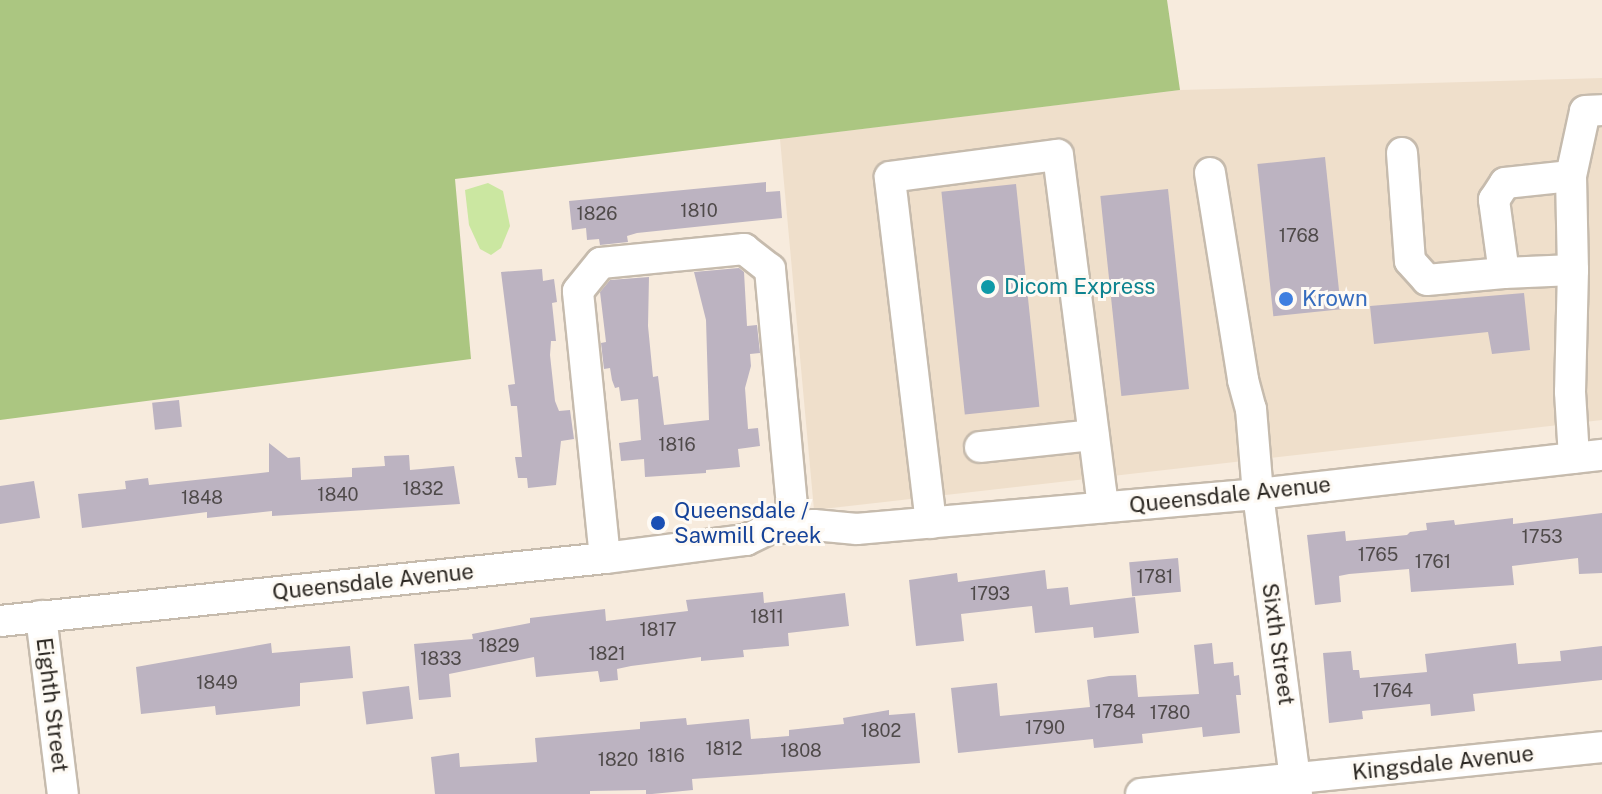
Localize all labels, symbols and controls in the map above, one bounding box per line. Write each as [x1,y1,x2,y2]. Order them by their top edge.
house number: 1810 [680,200,718,222]
house number: 1826 [577,203,617,225]
house number: 1768 [1279,225,1319,247]
place label: Dicom Express [1004,274,1155,300]
marker: Dicom Express [979,278,997,296]
place label: Krown [1302,286,1368,312]
marker: Krown [1277,290,1295,308]
house number: 1816 [658,434,696,456]
street label: Queensdale Avenue [1128,471,1332,519]
house number: 1832 [403,478,443,500]
house number: 1840 [317,484,359,506]
house number: 1848 [181,487,223,509]
place label: Queensdale / Sawmill Creek [674,497,821,548]
marker: Queensdale / Sawmill Creek [649,514,667,532]
house number: 1753 [1521,526,1563,548]
house number: 1765 [1358,544,1398,566]
house number: 1761 [1415,551,1451,573]
street label: Queensdale Avenue [271,558,475,606]
house number: 1781 [1137,566,1173,588]
street label: Sixth Street [1256,581,1300,707]
house number: 1793 [970,583,1010,605]
house number: 1811 [750,606,784,628]
house number: 1817 [639,619,677,641]
house number: 1829 [479,635,519,657]
street label: Eighth Street [31,636,73,774]
house number: 1821 [588,643,626,665]
house number: 1833 [420,648,462,670]
house number: 1849 [196,672,238,694]
house number: 1764 [1373,680,1413,702]
house number: 1784 [1095,701,1135,723]
house number: 1780 [1150,702,1190,724]
house number: 1790 [1025,717,1065,739]
house number: 1802 [861,720,901,742]
house number: 1812 [705,738,743,760]
house number: 1808 [780,740,822,762]
street label: Kingsdale Avenue [1351,740,1535,786]
house number: 1816 [647,745,685,767]
house number: 1820 [598,749,638,771]

